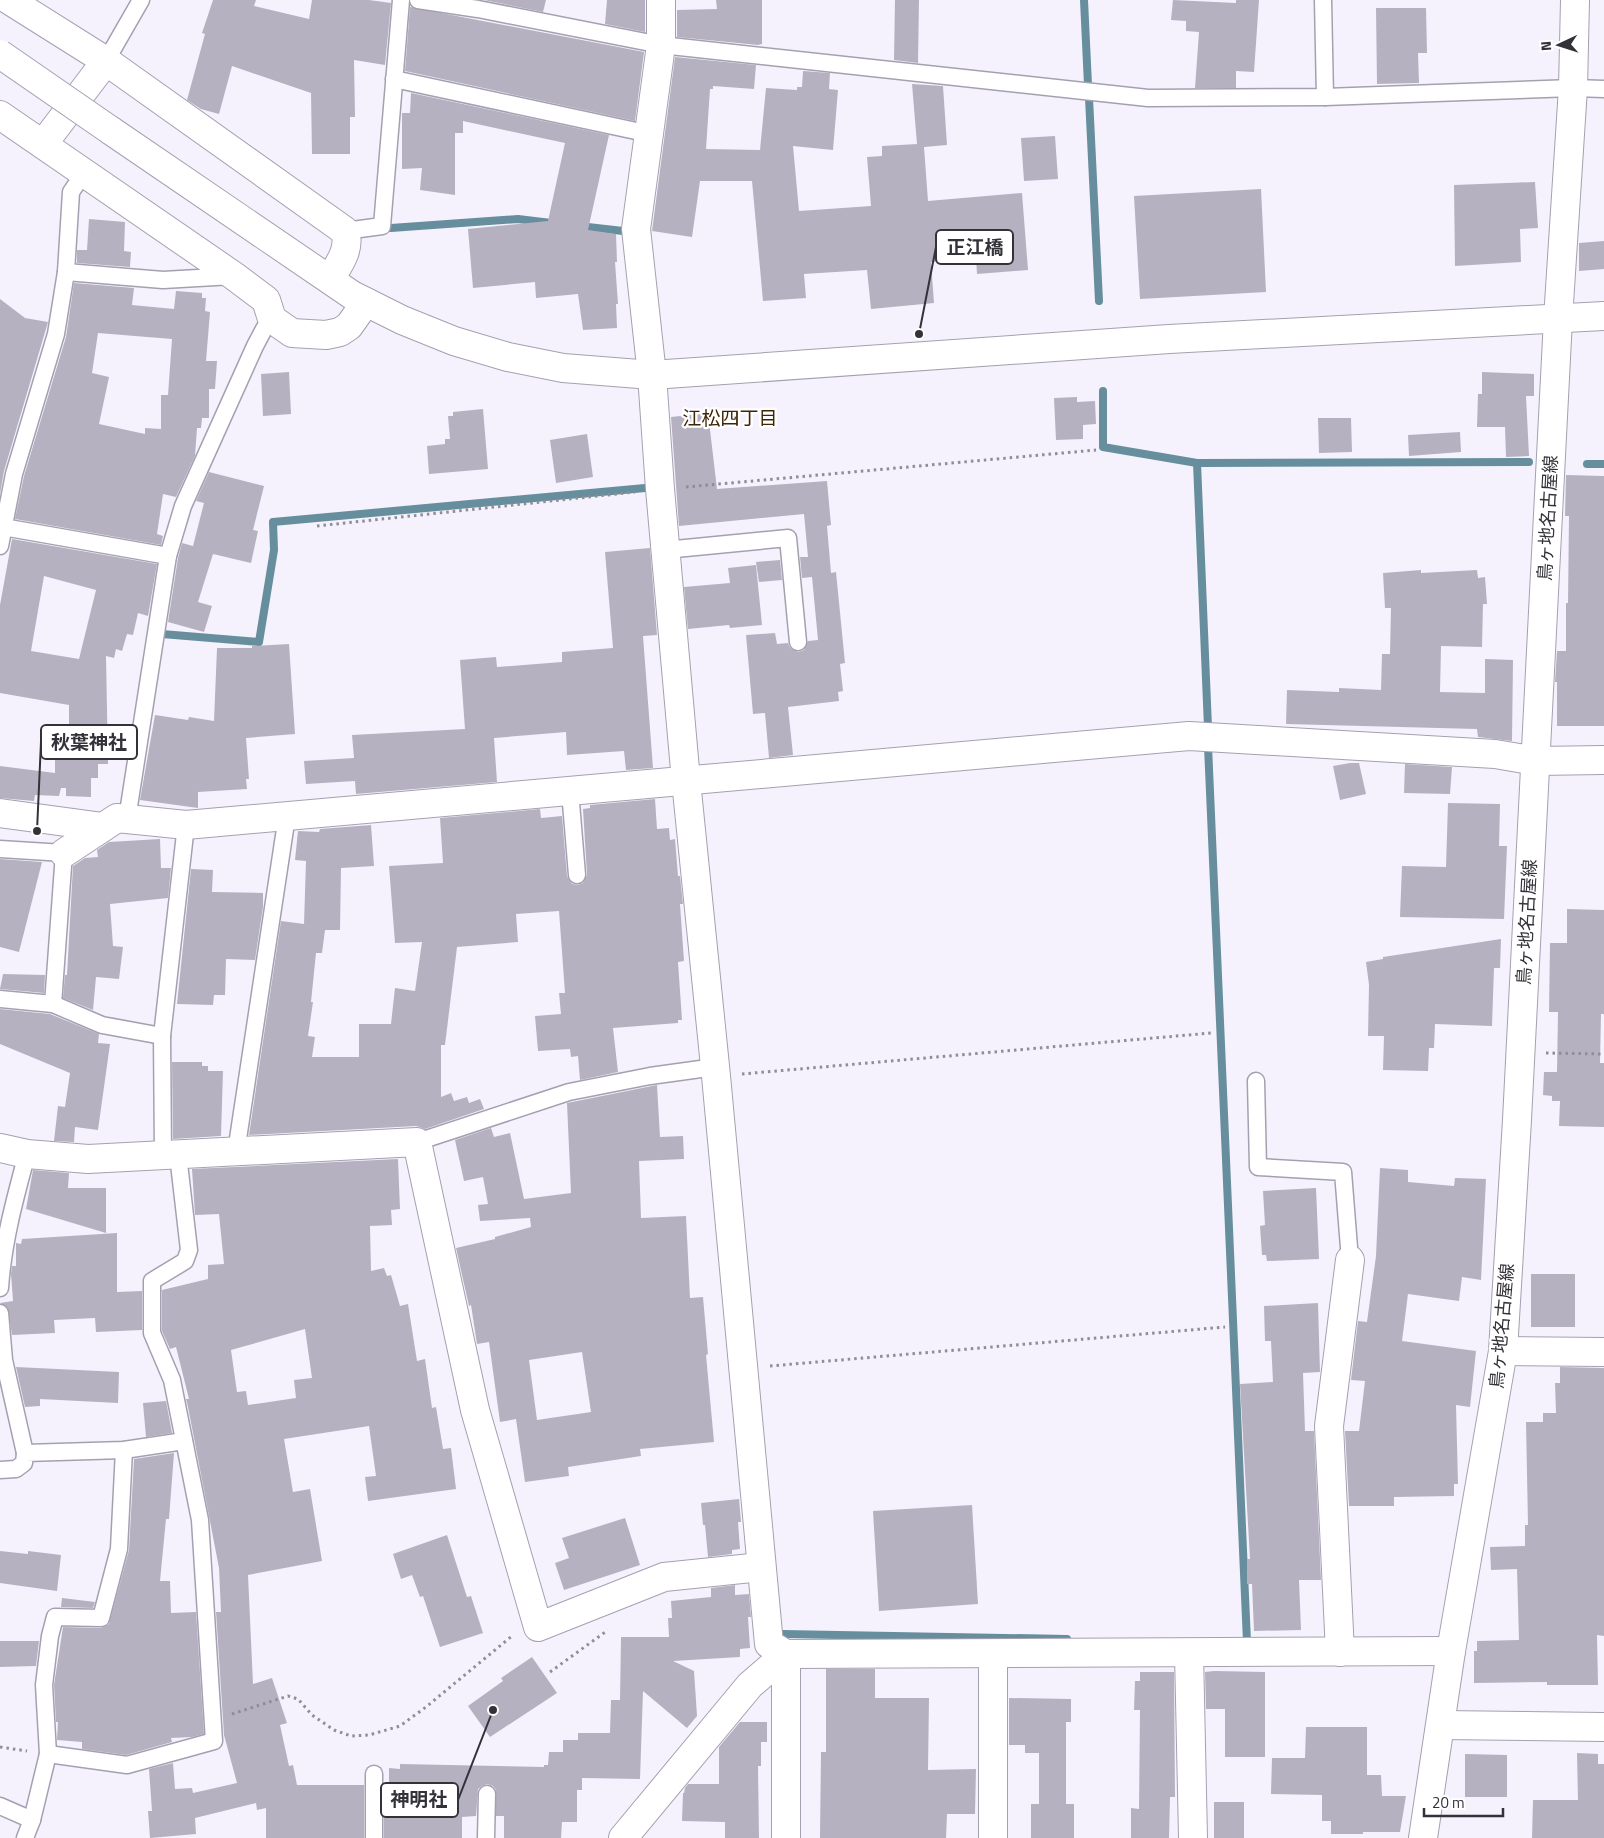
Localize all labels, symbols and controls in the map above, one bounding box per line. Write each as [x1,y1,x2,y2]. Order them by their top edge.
north arrow [1534,20,1584,70]
text: N [1535,40,1556,52]
callout: 正江橋 [936,230,1013,264]
text: 正江橋 [946,232,1004,261]
district label: 江松四丁目 [682,403,778,432]
street label: 鳥ヶ地名古屋線 [1531,454,1564,582]
callout: 秋葉神社 [41,725,137,759]
text: 秋葉神社 [51,727,127,756]
street label: 鳥ヶ地名古屋線 [1510,858,1543,986]
street label: 鳥ヶ地名古屋線 [1483,1262,1520,1390]
callout: 神明社 [381,1783,458,1817]
text: 神明社 [390,1784,448,1813]
scale bar [1424,1786,1503,1818]
text: 20 m [1432,1791,1465,1814]

